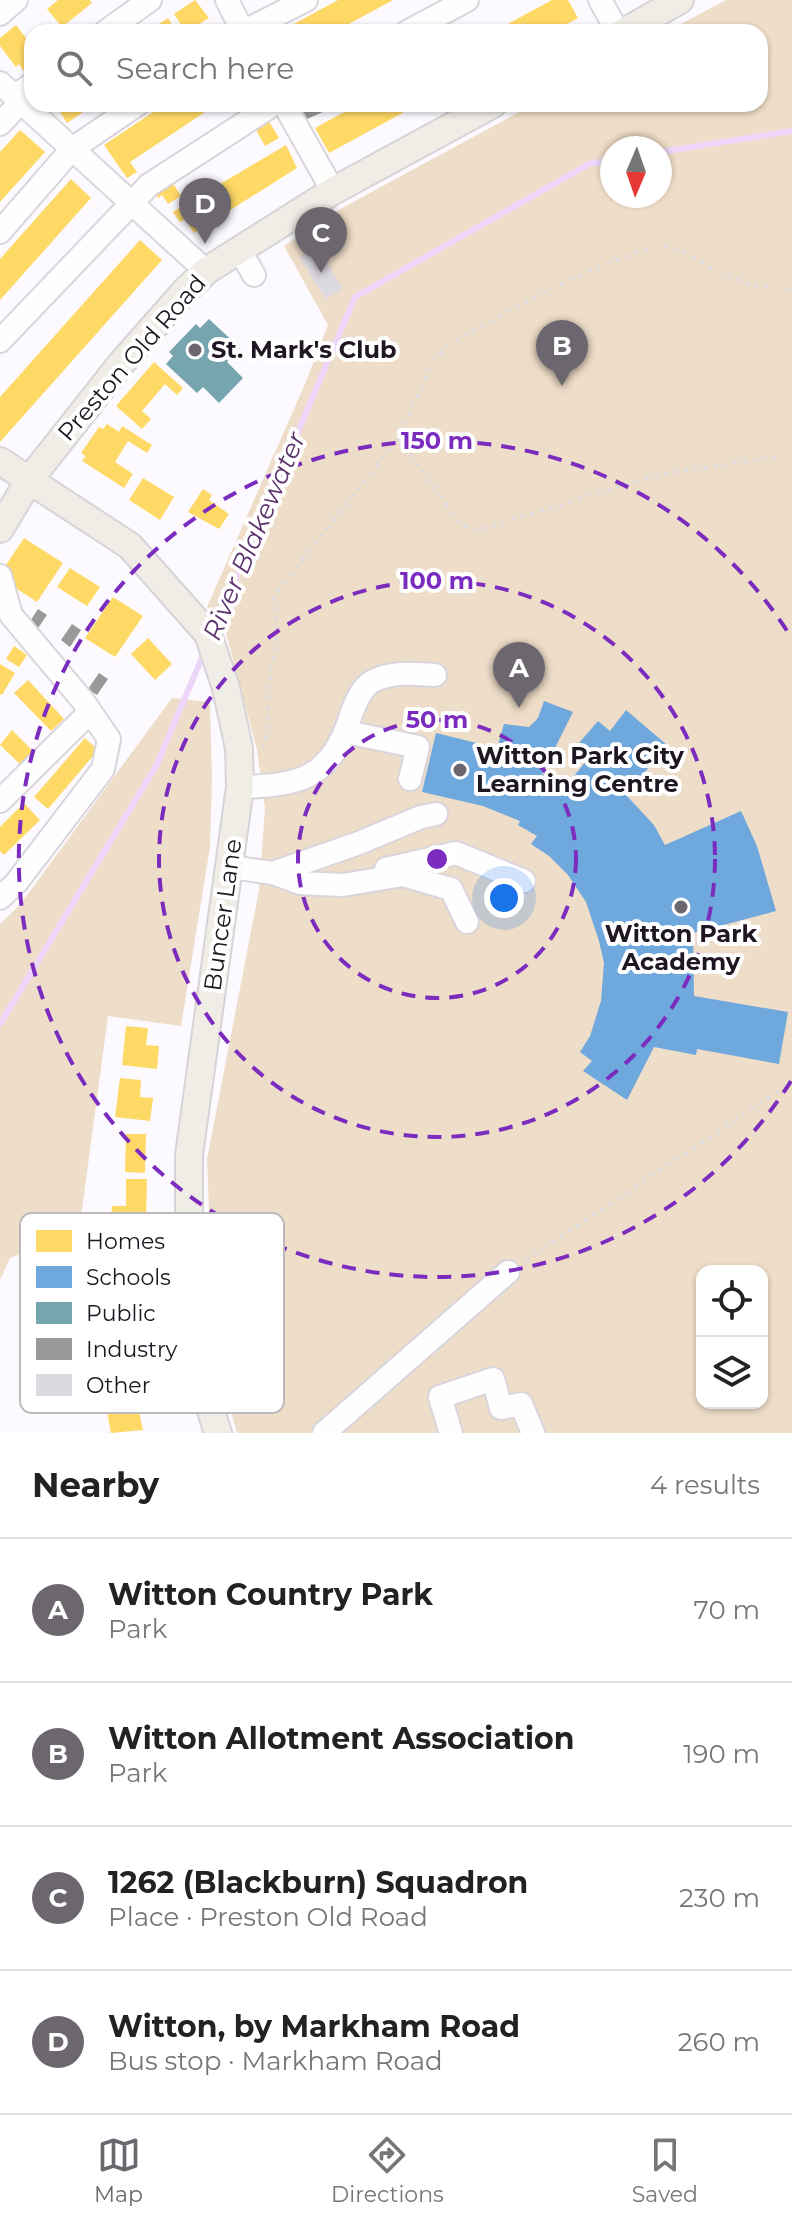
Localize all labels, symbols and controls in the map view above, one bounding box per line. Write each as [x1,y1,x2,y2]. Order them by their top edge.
search box [24,24,768,112]
icon: search [52,46,96,90]
text: Search here [116,50,294,87]
north arrow [600,136,672,208]
pin: D [179,178,231,244]
pin: C [295,207,347,273]
street label: Preston Old Road [51,269,212,447]
pin: B [536,320,588,386]
place label: St. Mark's Club [211,335,396,364]
marker: St. Mark's Club [186,341,204,359]
water label: River Blakewater [196,426,313,645]
text: 150 m [401,426,473,455]
text: 100 m [400,566,474,595]
pin: A [493,642,545,708]
text: 50 m [406,705,468,734]
place label: Witton Park City Learning Centre [476,741,685,798]
marker: Witton Park City Learning Centre [451,761,469,779]
street label: Buncer Lane [197,837,248,993]
centre of rings [423,845,451,873]
your location [484,878,524,918]
marker: Witton Park Academy [672,898,690,916]
place label: Witton Park Academy [605,919,757,976]
legend [20,1213,284,1413]
text: Homes [86,1228,165,1255]
text: Schools [86,1264,171,1291]
map controls [696,1265,768,1409]
button: locate [696,1265,768,1337]
text: Public [86,1300,156,1327]
text: Industry [86,1336,178,1363]
button: layers [696,1337,768,1409]
text: Other [86,1372,150,1399]
text: Nearby [32,1464,159,1506]
text: 4 results [650,1469,760,1501]
text: Witton Country Park [108,1576,433,1613]
text: A [48,1594,68,1626]
text: 70 m [694,1594,760,1626]
text: Park [108,1613,167,1645]
text: Witton Allotment Association [108,1720,574,1757]
text: B [48,1738,68,1770]
text: 190 m [683,1738,760,1770]
text: Park [108,1757,167,1789]
text: 1262 (Blackburn) Squadron [108,1864,528,1901]
text: C [49,1882,67,1914]
text: 230 m [679,1882,760,1914]
text: Place · Preston Old Road [108,1901,428,1933]
text: Witton, by Markham Road [108,2008,520,2045]
text: D [47,2026,69,2058]
text: 260 m [678,2026,760,2058]
text: Bus stop · Markham Road [108,2045,443,2077]
tab: Map [94,2133,143,2208]
tab: Directions [331,2133,444,2208]
tab: Saved [632,2133,698,2208]

